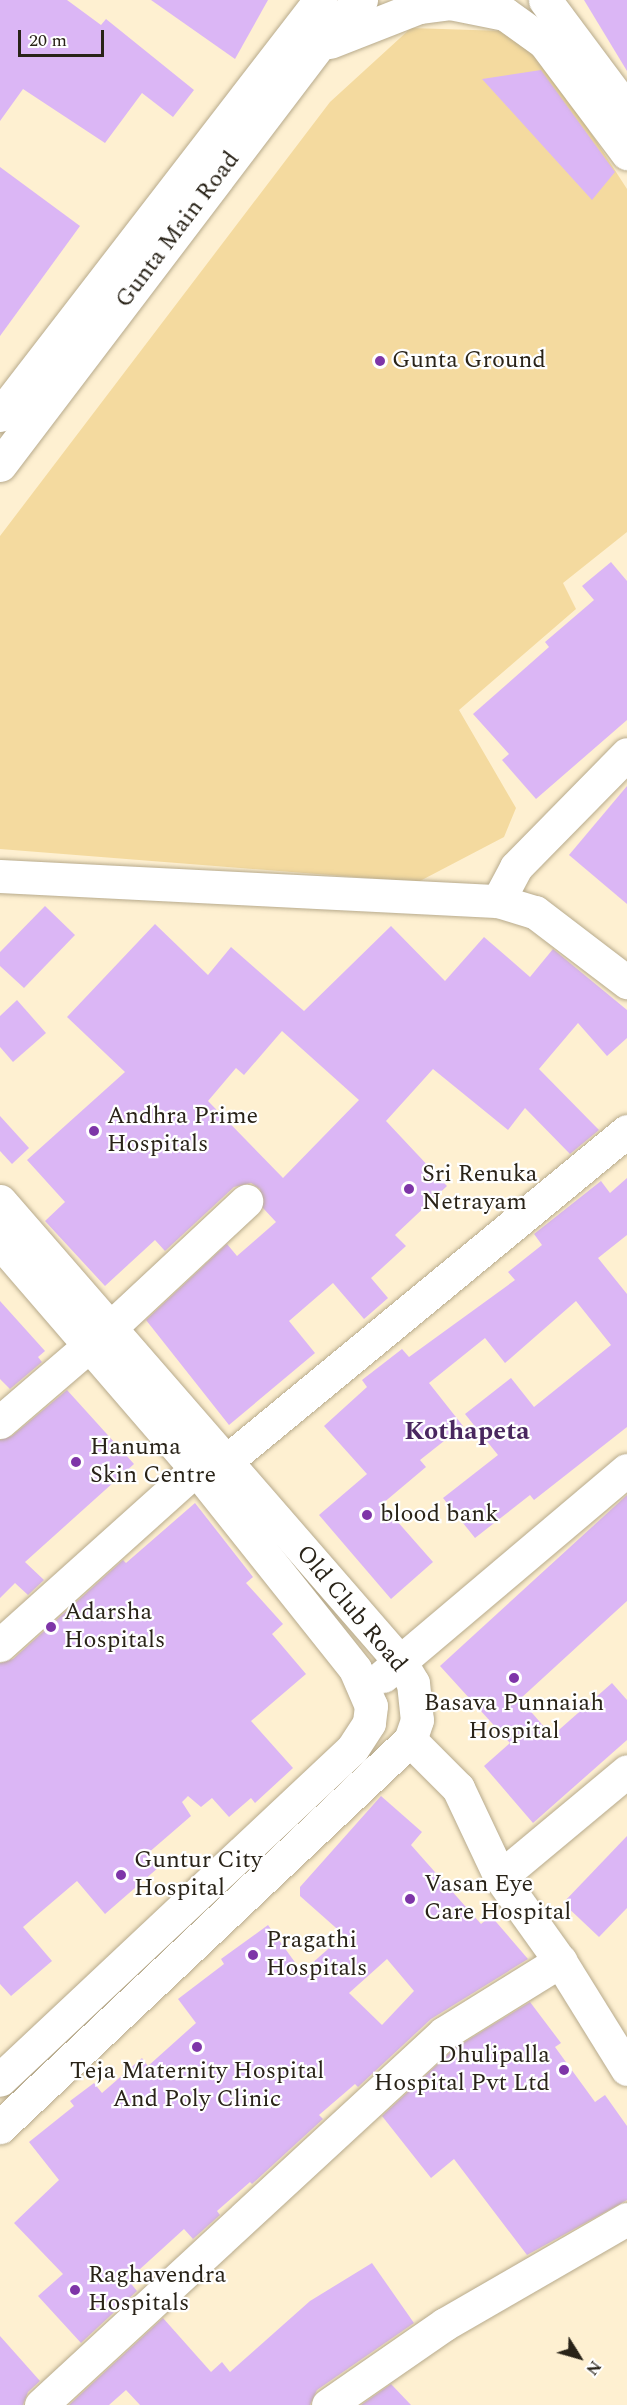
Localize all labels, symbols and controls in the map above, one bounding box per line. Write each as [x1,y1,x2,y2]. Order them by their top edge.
scale bar [21,18,106,56]
text: 20 m [29,27,67,54]
street label: Gunta Main Road [110,146,246,314]
place label: Gunta Ground [392,347,546,375]
marker: Gunta Ground [373,354,387,368]
place label: Andhra Prime Hospitals [107,1103,258,1159]
marker: Andhra Prime Hospitals [85,1122,103,1140]
place label: Sri Renuka Netrayam [422,1161,537,1217]
marker: Sri Renuka Netrayam [400,1180,418,1198]
district label: Kothapeta [404,1416,530,1448]
place label: Hanuma Skin Centre [90,1434,216,1490]
marker: Hanuma Skin Centre [67,1453,85,1471]
place label: blood bank [380,1501,499,1529]
marker: blood bank [358,1506,376,1524]
street label: Old Club Road [289,1539,413,1679]
place label: Adarsha Hospitals [64,1599,165,1655]
marker: Adarsha Hospitals [42,1618,60,1636]
marker: Basava Punnaiah Hospital [505,1669,523,1687]
place label: Basava Punnaiah Hospital [424,1690,604,1746]
place label: Guntur City Hospital [134,1847,262,1903]
marker: Guntur City Hospital [112,1866,130,1884]
place label: Vasan Eye Care Hospital [424,1871,571,1927]
marker: Vasan Eye Care Hospital [401,1890,419,1908]
place label: Pragathi Hospitals [266,1927,367,1983]
marker: Pragathi Hospitals [244,1946,262,1964]
marker: Teja Maternity Hospital And Poly Clinic [188,2038,206,2056]
place label: Dhulipalla Hospital Pvt Ltd [374,2042,550,2098]
place label: Teja Maternity Hospital And Poly Clinic [70,2058,324,2114]
marker: Dhulipalla Hospital Pvt Ltd [555,2061,573,2079]
place label: Raghavendra Hospitals [88,2262,226,2318]
marker: Raghavendra Hospitals [66,2281,84,2299]
north arrow [549,2327,609,2387]
text: N [580,2355,607,2380]

